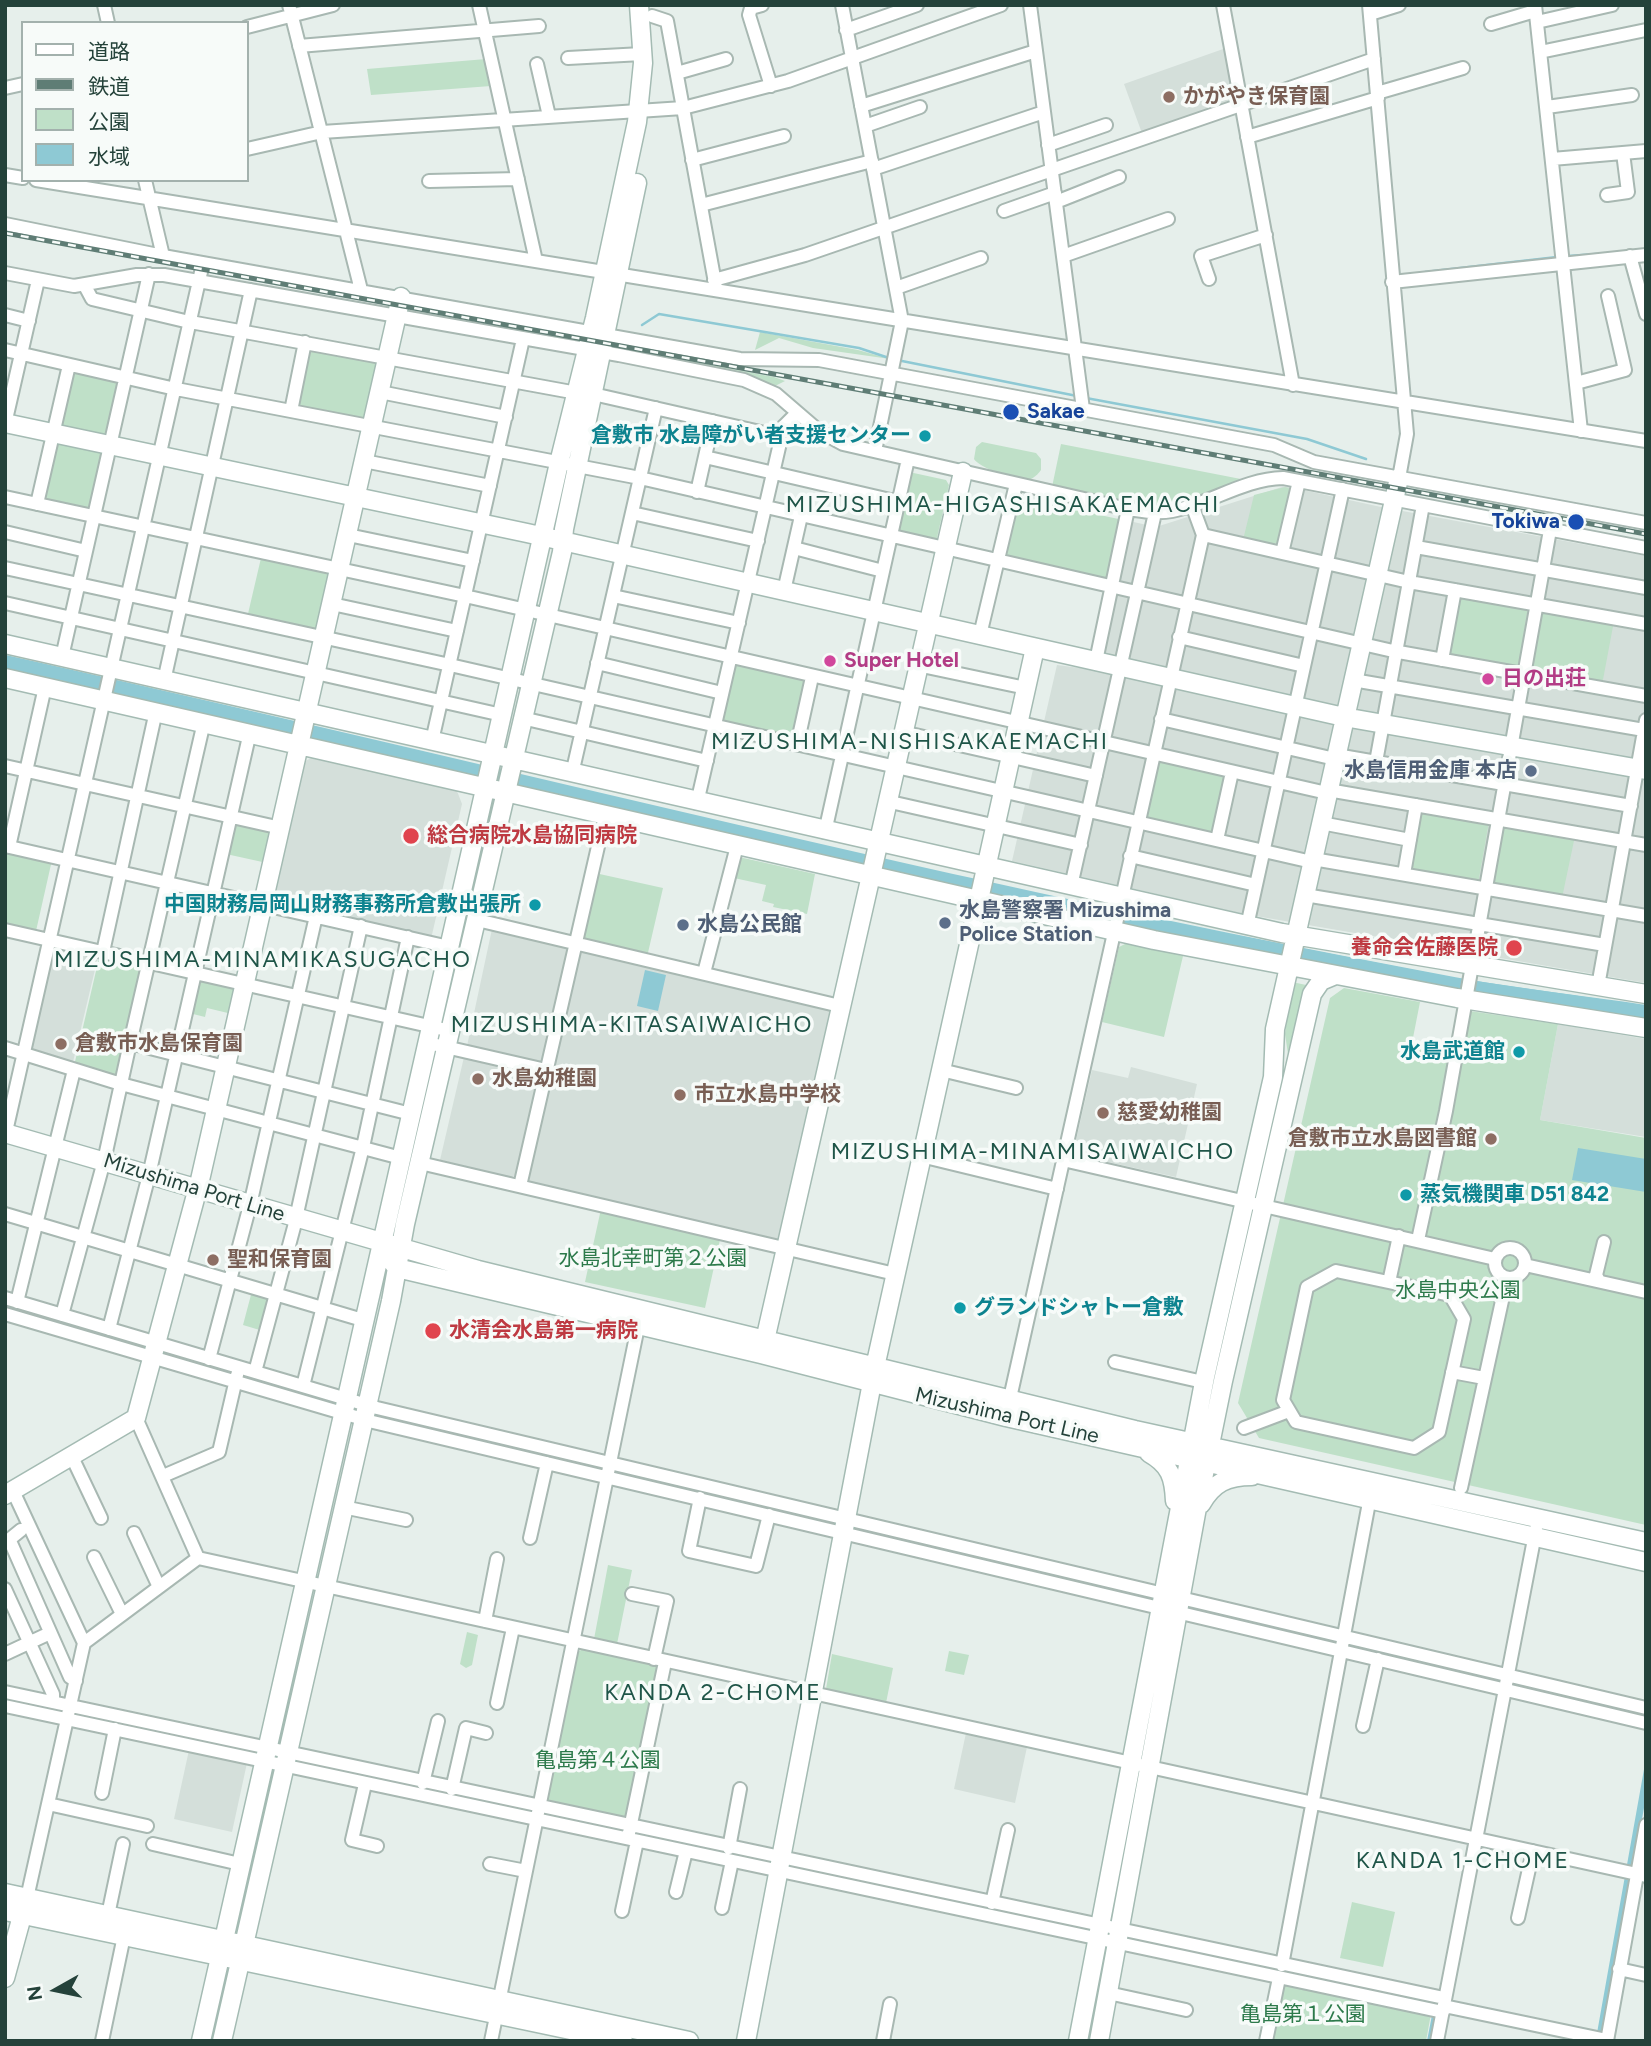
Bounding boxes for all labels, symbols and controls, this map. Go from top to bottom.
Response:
legend [21,21,248,182]
text: 道路 [88,39,130,64]
text: 鉄道 [88,74,130,99]
place label: かがやき保育園 [1183,84,1330,110]
marker: かがやき保育園 [1161,89,1177,105]
text: 公園 [88,109,130,134]
text: 水域 [88,144,130,169]
place label: Sakae [1027,399,1085,425]
marker: Sakae [1001,402,1021,422]
place label: 倉敷市 水島障がい者支援センター [591,423,911,449]
marker: 倉敷市 水島障がい者支援センター [917,428,933,444]
district label: MIZUSHIMA-HIGASHISAKAEMACHI [789,491,1217,519]
place label: Tokiwa [1492,509,1560,535]
marker: Tokiwa [1566,512,1586,532]
place label: Super Hotel [844,648,959,674]
marker: Super Hotel [822,653,838,669]
place label: 日の出荘 [1502,666,1586,692]
marker: 日の出荘 [1480,671,1496,687]
district label: MIZUSHIMA-NISHISAKAEMACHI [714,728,1106,756]
place label: 水島信用金庫 本店 [1344,758,1517,784]
marker: 水島信用金庫 本店 [1523,763,1539,779]
place label: 総合病院水島協同病院 [427,823,637,849]
marker: 総合病院水島協同病院 [401,826,421,846]
place label: 中国財務局岡山財務事務所倉敷出張所 [164,892,521,918]
marker: 中国財務局岡山財務事務所倉敷出張所 [527,897,543,913]
place label: 水島警察署 Mizushima Police Station [959,898,1171,948]
place label: 水島公民館 [697,912,802,938]
marker: 水島警察署 Mizushima Police Station [937,915,953,931]
marker: 水島公民館 [675,917,691,933]
place label: 養命会佐藤医院 [1351,935,1498,961]
marker: 養命会佐藤医院 [1504,938,1524,958]
district label: MIZUSHIMA-MINAMIKASUGACHO [57,946,469,974]
district label: MIZUSHIMA-KITASAIWAICHO [454,1011,810,1039]
place label: 倉敷市水島保育園 [75,1031,243,1057]
marker: 倉敷市水島保育園 [53,1036,69,1052]
place label: 水島武道館 [1400,1039,1505,1065]
marker: 水島武道館 [1511,1044,1527,1060]
place label: 水島幼稚園 [492,1066,597,1092]
marker: 水島幼稚園 [470,1071,486,1087]
place label: 市立水島中学校 [694,1082,841,1108]
marker: 市立水島中学校 [672,1087,688,1103]
place label: 慈愛幼稚園 [1117,1100,1222,1126]
marker: 慈愛幼稚園 [1095,1105,1111,1121]
place label: 倉敷市立水島図書館 [1288,1126,1477,1152]
marker: 倉敷市立水島図書館 [1483,1131,1499,1147]
district label: MIZUSHIMA-MINAMISAIWAICHO [834,1138,1232,1166]
street label: Mizushima Port Line [100,1148,288,1228]
place label: 蒸気機関車 D51 842 [1420,1182,1609,1208]
marker: 蒸気機関車 D51 842 [1398,1187,1414,1203]
park label: 水島北幸町第２公園 [559,1246,747,1272]
place label: 聖和保育園 [227,1247,332,1273]
marker: 聖和保育園 [205,1252,221,1268]
park label: 水島中央公園 [1395,1278,1521,1304]
place label: グランドシャトー倉敷 [974,1295,1184,1321]
marker: グランドシャトー倉敷 [952,1300,968,1316]
place label: 水清会水島第一病院 [449,1318,638,1344]
marker: 水清会水島第一病院 [423,1321,443,1341]
street label: Mizushima Port Line [913,1383,1101,1449]
district label: KANDA 2-CHOME [606,1679,820,1707]
park label: 亀島第４公園 [535,1748,661,1774]
district label: KANDA 1-CHOME [1357,1847,1569,1875]
north arrow [21,1955,91,2025]
text: N [22,1984,47,2002]
park label: 亀島第１公園 [1240,2002,1366,2028]

